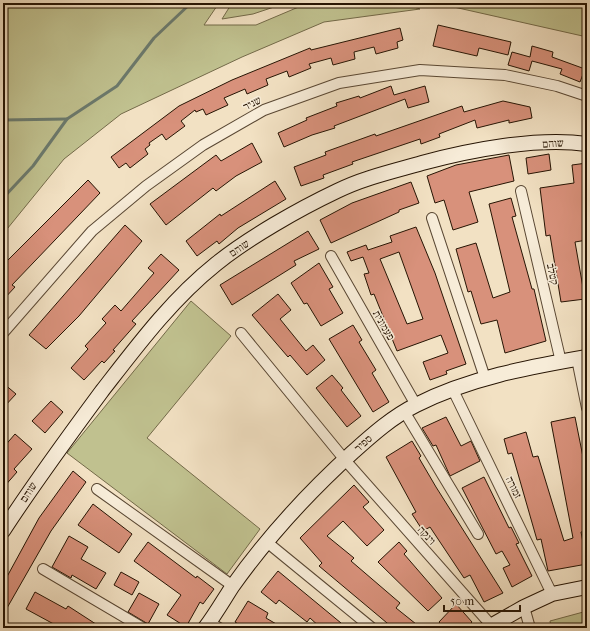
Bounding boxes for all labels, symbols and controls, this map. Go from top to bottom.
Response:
street label: שניר [241,93,264,113]
street label: שוהם [542,136,564,151]
street label: שוהם [227,237,252,260]
street label: קטלב [544,262,561,287]
street label: פעמונית [370,308,398,343]
street label: ספיר [352,432,375,455]
street label: זמורה [503,474,524,500]
street label: שוהם [17,480,40,505]
street label: וינקה [415,523,438,547]
scale bar [444,587,520,613]
text: 50 m [450,594,474,608]

